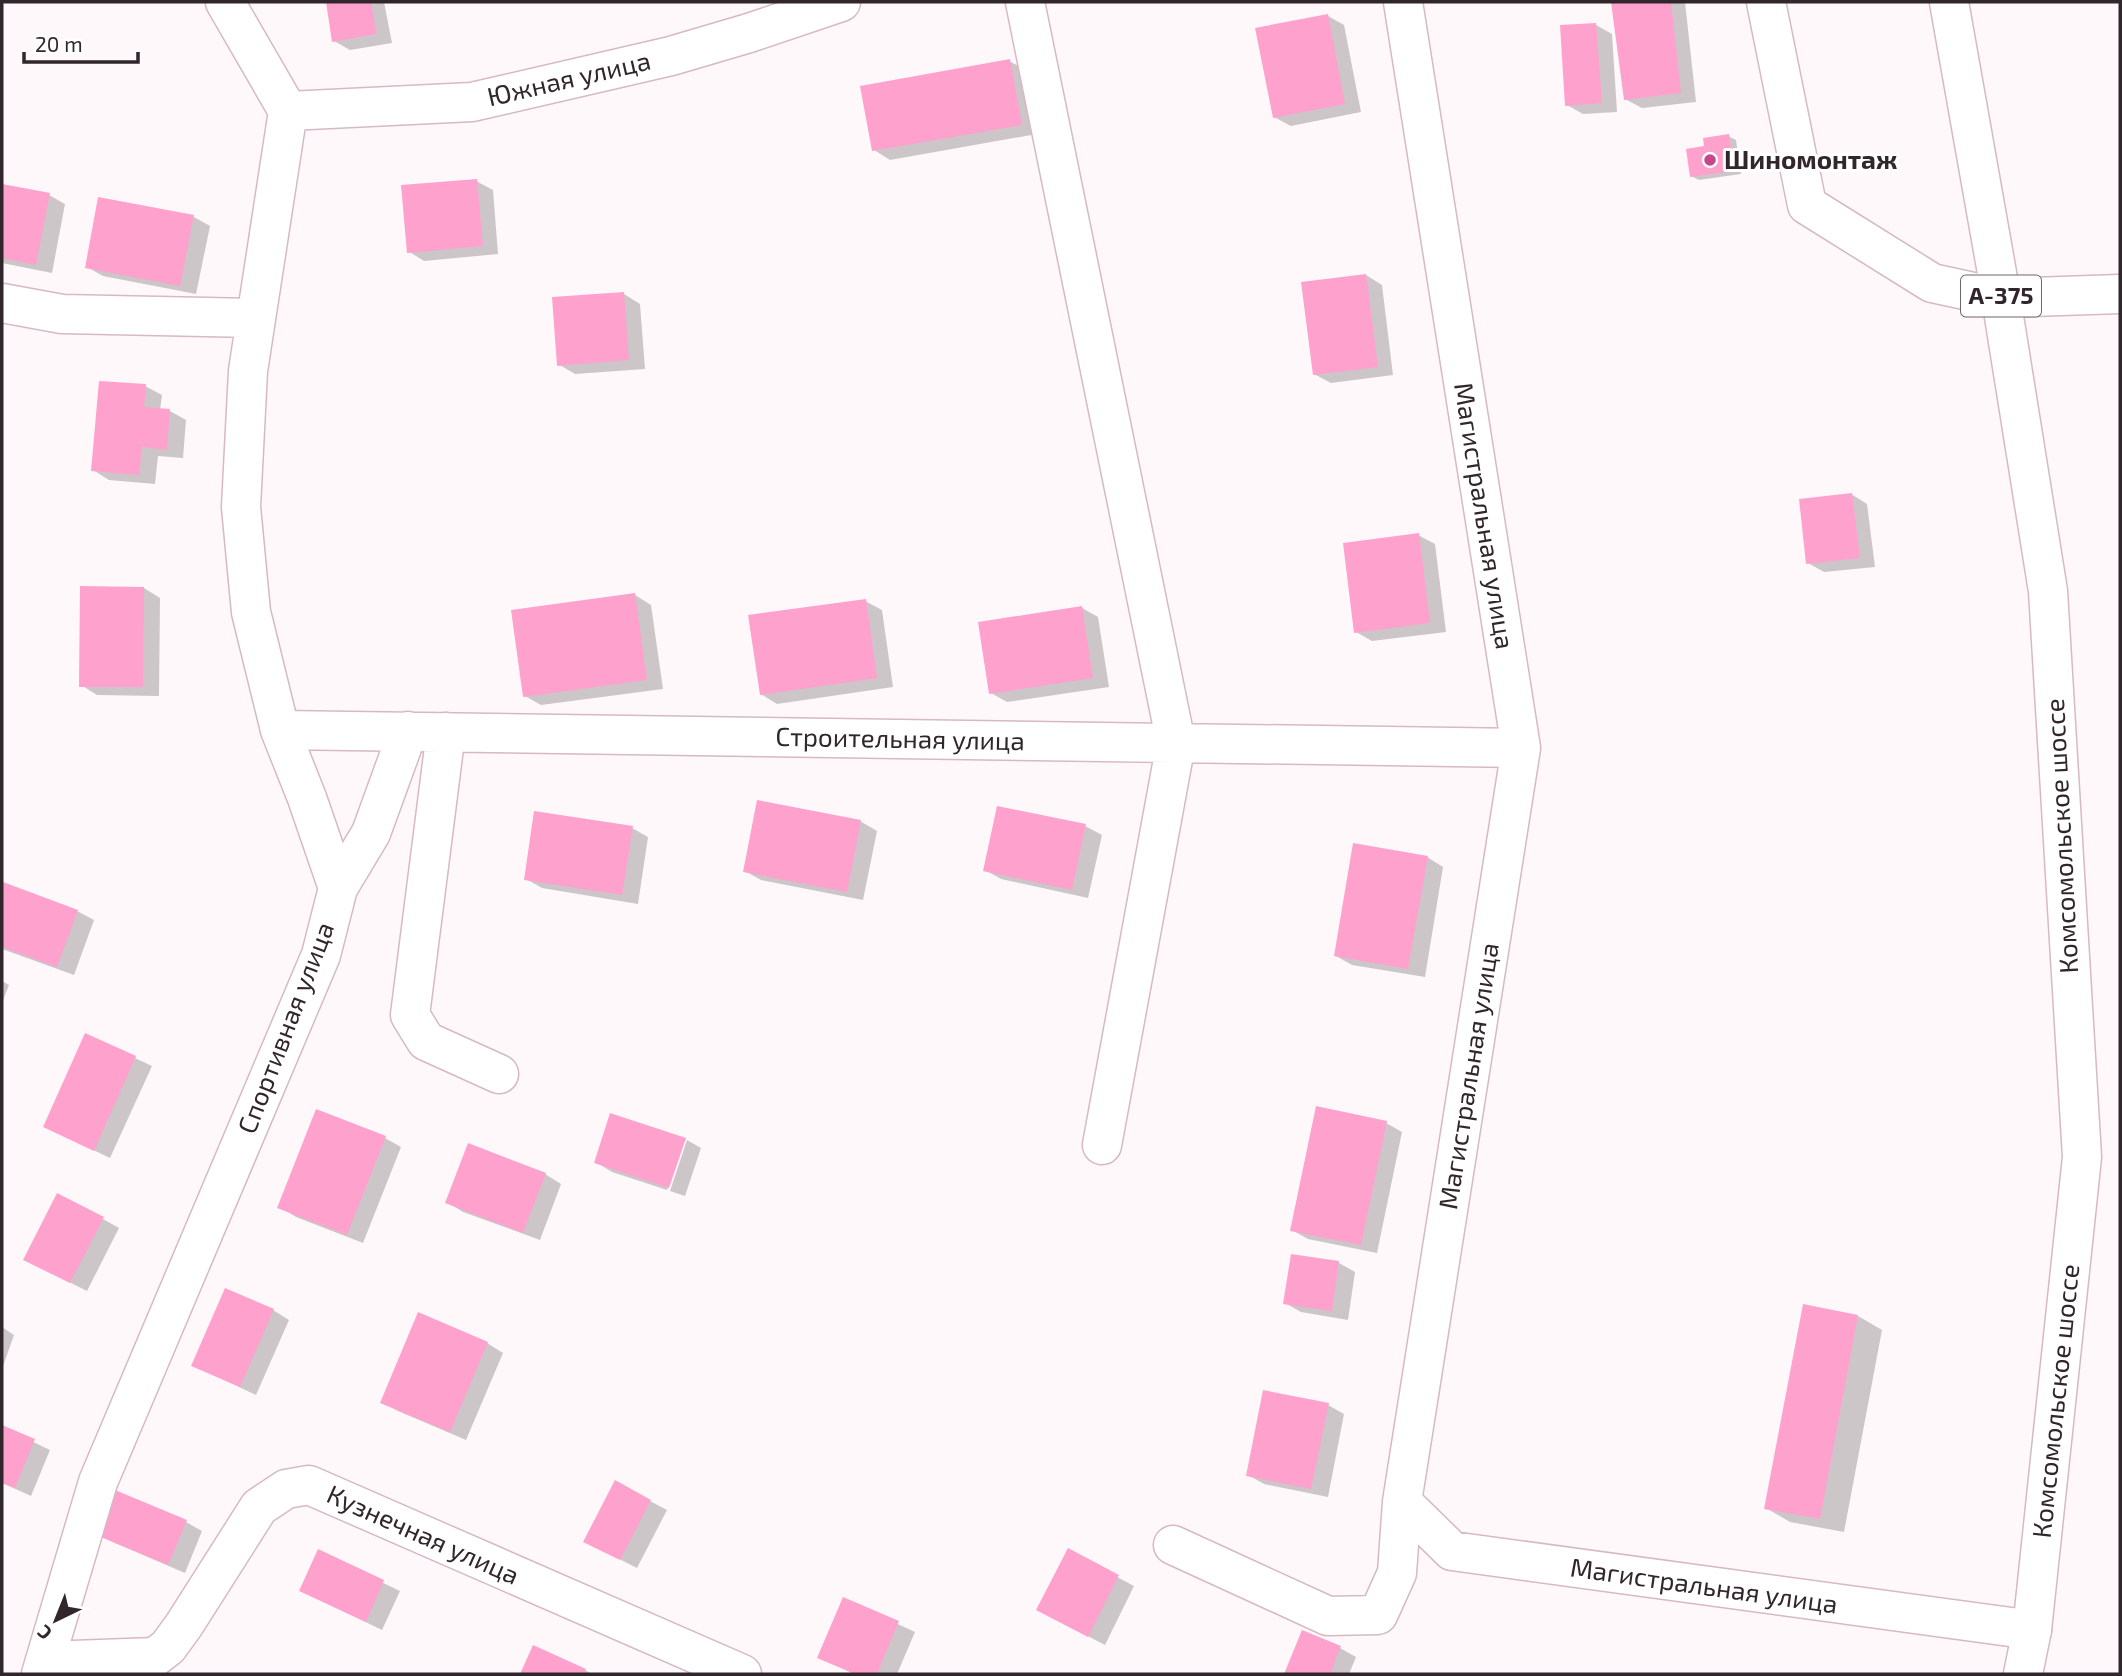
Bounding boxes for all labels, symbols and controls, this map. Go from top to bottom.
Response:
scale bar [24,21,138,65]
text: 20 m [35,31,83,56]
street label: Южная улица [484,44,654,112]
place label: Шиномонтаж [1724,143,1897,174]
marker: Шиномонтаж [1702,152,1718,168]
road number: А-375 [1961,276,2041,316]
street label: Магистральная улица [1448,380,1522,651]
street label: Комсомольское шоссе [2038,698,2083,974]
street label: Строительная улица [775,720,1025,756]
street label: Спортивная улица [230,917,340,1138]
street label: Магистральная улица [1431,940,1505,1211]
street label: Комсомольское шоссе [2025,1262,2084,1539]
street label: Кузнечная улица [322,1477,524,1591]
street label: Магистральная улица [1568,1550,1840,1620]
north arrow [21,1585,91,1655]
text: С [32,1621,56,1645]

